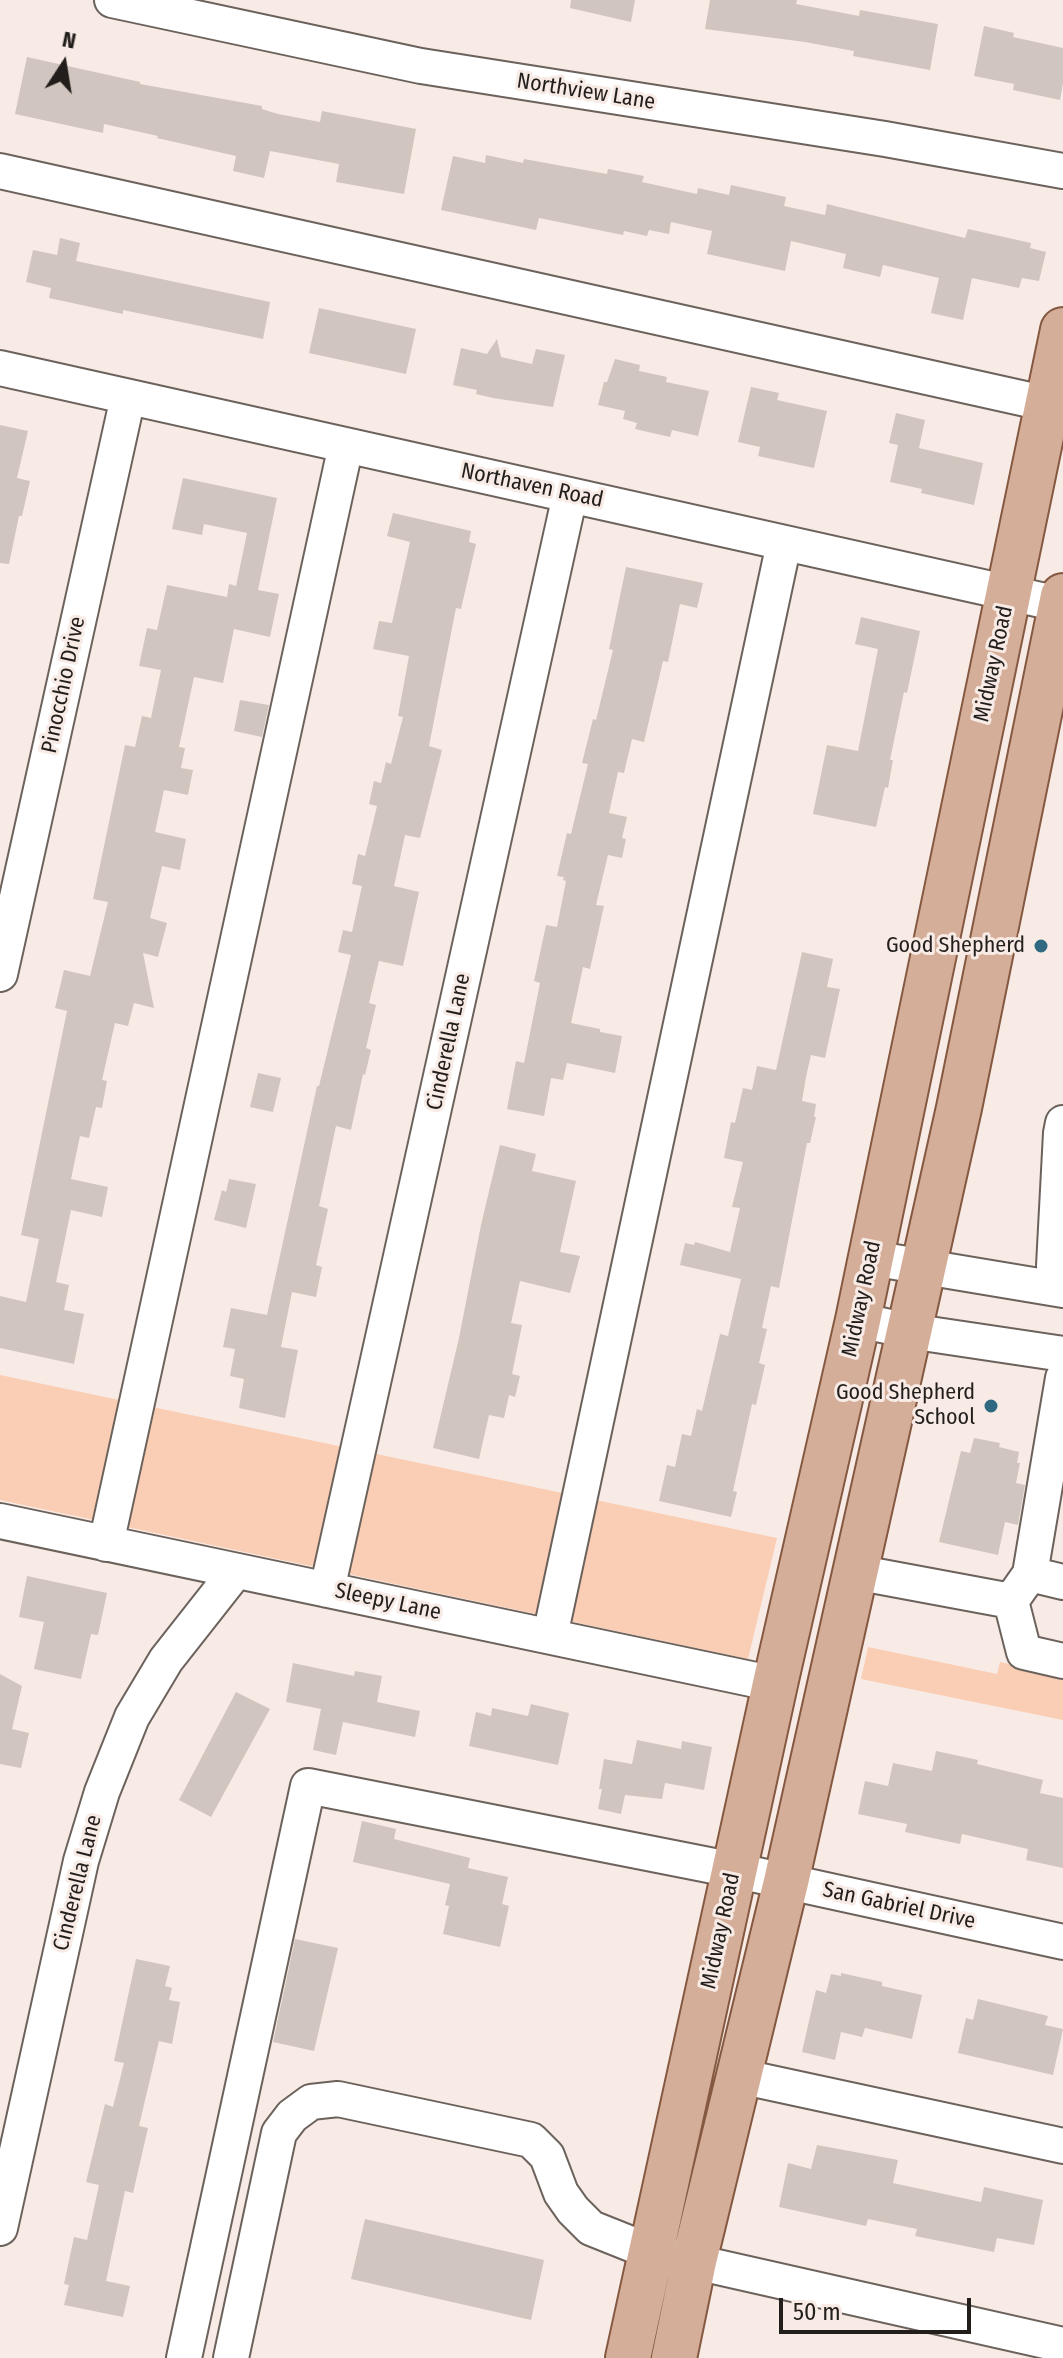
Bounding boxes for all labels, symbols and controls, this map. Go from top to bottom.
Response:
north arrow [24,24,104,104]
text: N [60,25,78,55]
street label: Northview Lane [515,68,657,116]
street label: Northaven Road [458,458,606,514]
street label: Midway Road [969,603,1019,725]
street label: Pinocchio Drive [37,614,91,756]
place label: Good Shepherd [886,933,1025,959]
marker: Good Shepherd [1032,937,1050,955]
street label: Cinderella Lane [422,971,476,1113]
street label: Midway Road [837,1238,887,1360]
place label: Good Shepherd School [836,1380,975,1432]
marker: Good Shepherd School [982,1397,1000,1415]
street label: Sleepy Lane [333,1578,443,1626]
street label: Cinderella Lane [48,1812,108,1954]
street label: Midway Road [696,1870,746,1992]
street label: San Gabriel Drive [820,1877,978,1935]
scale bar [783,2282,975,2332]
text: 50 m [793,2298,841,2326]

